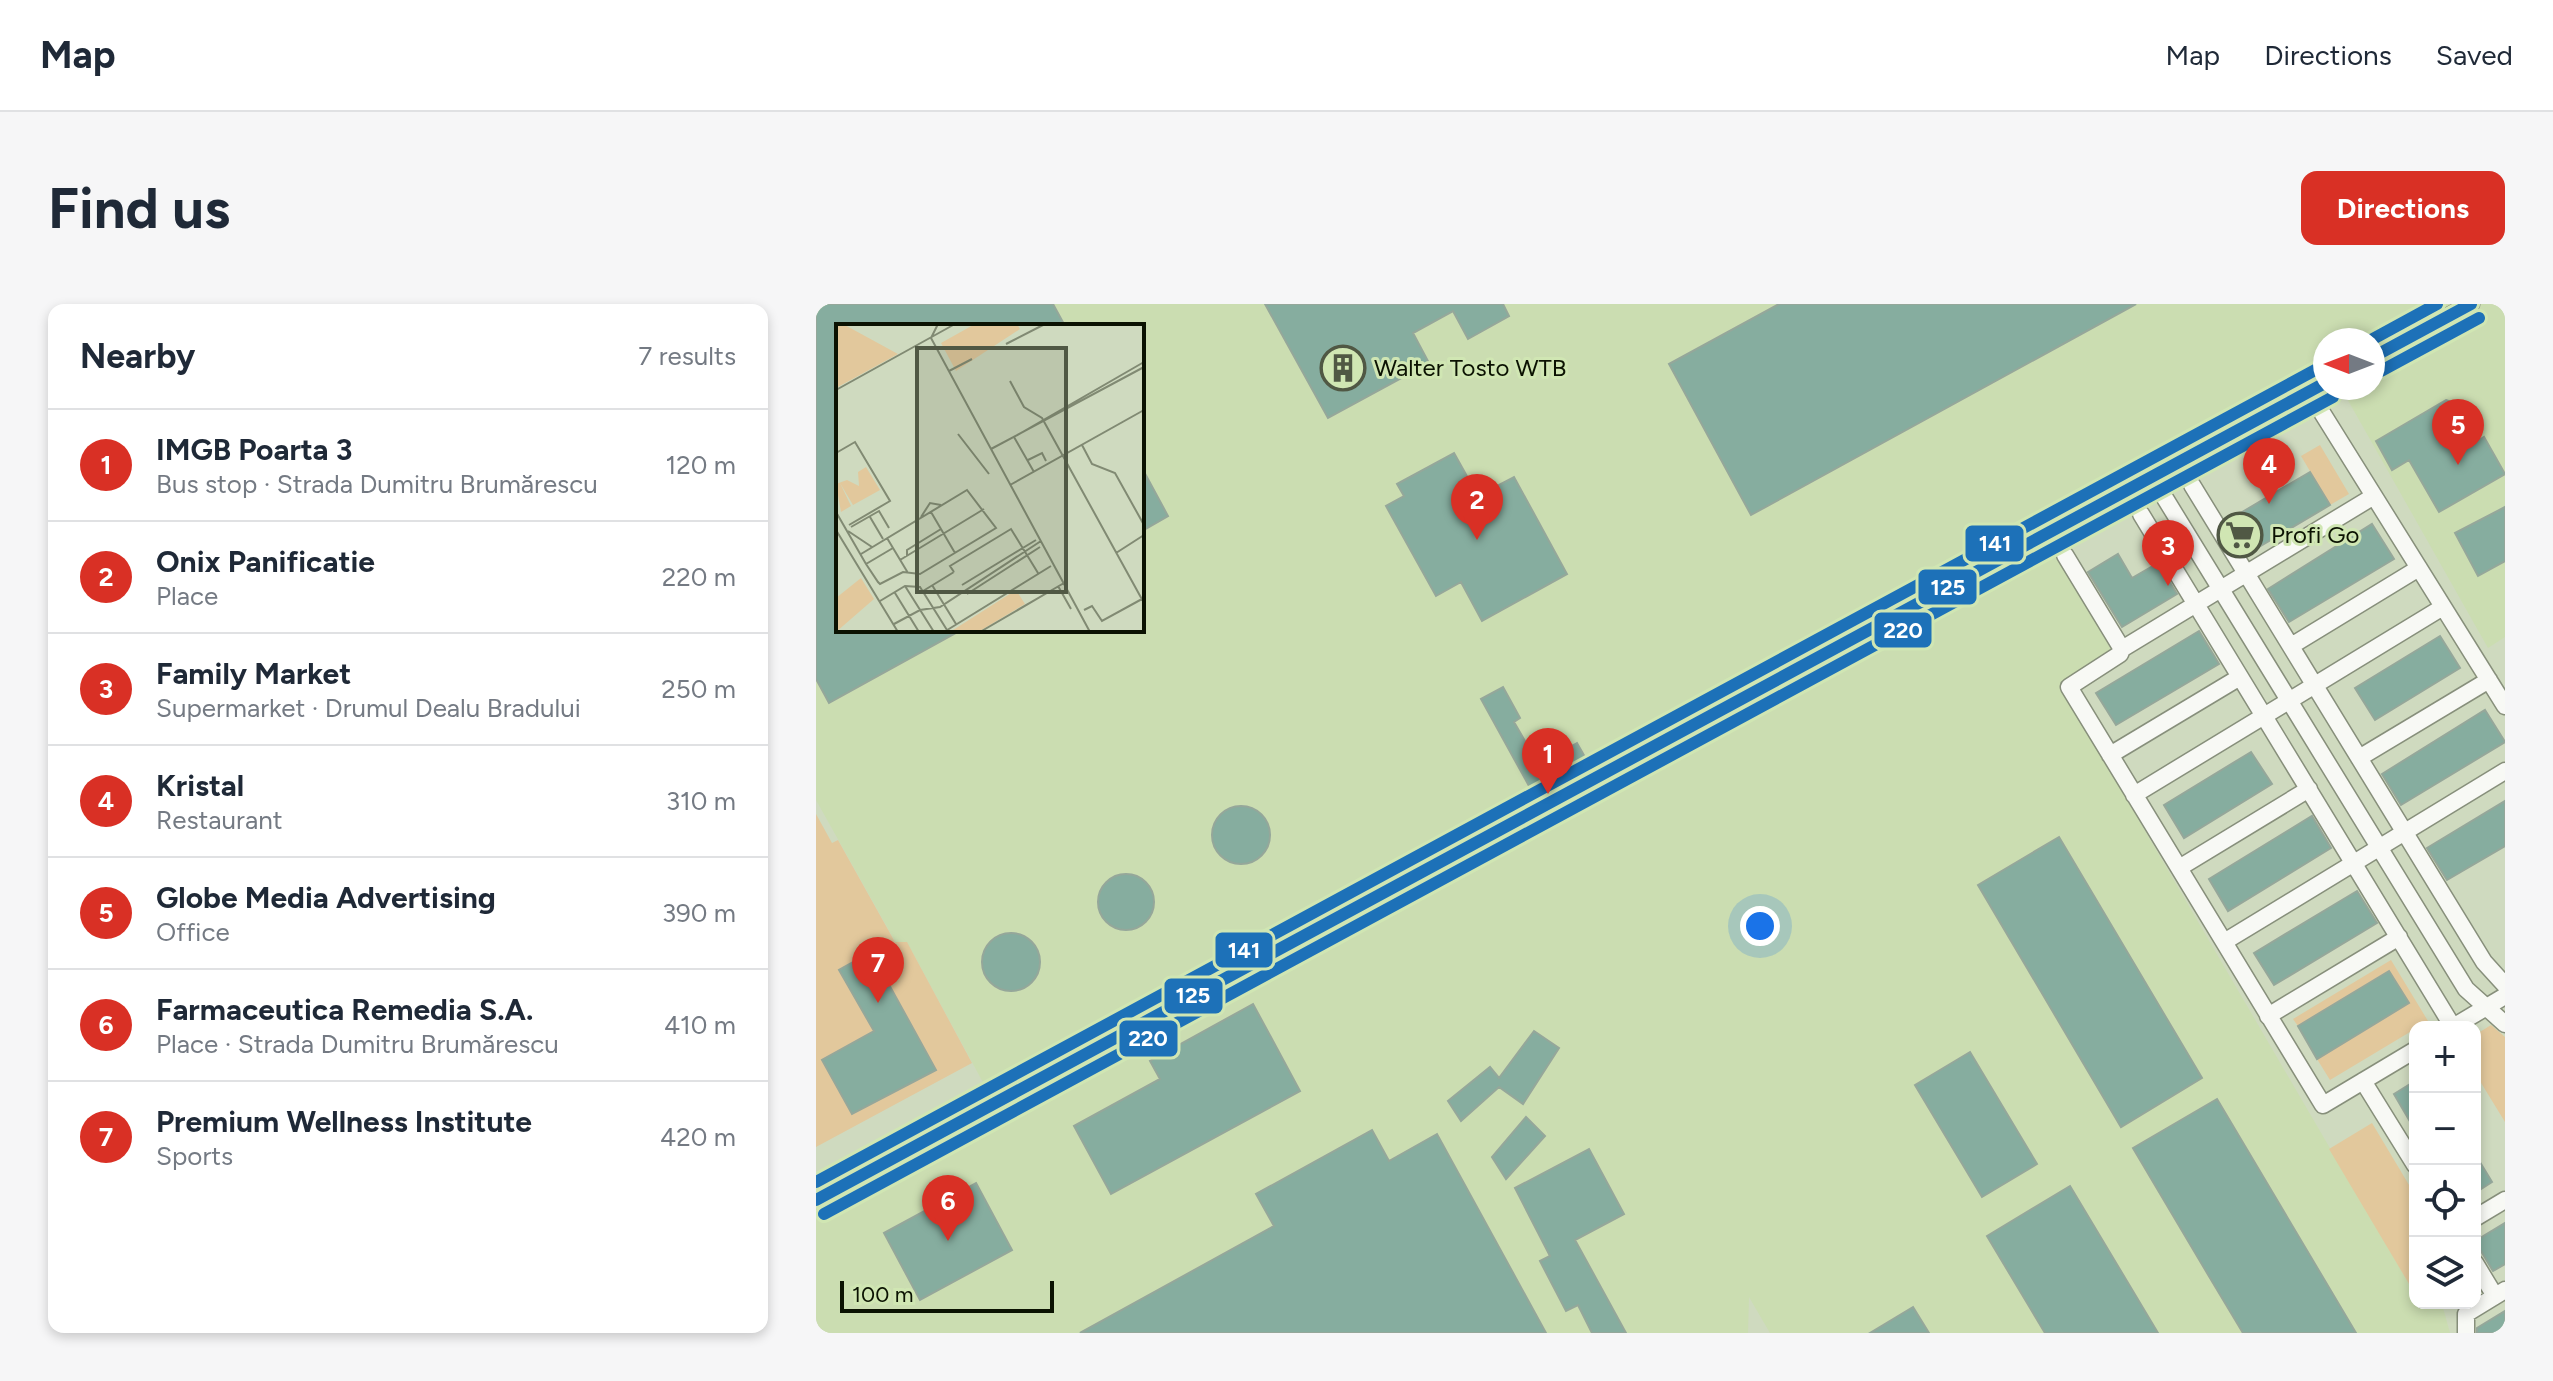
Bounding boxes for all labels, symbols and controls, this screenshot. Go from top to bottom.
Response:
text: Map [40,32,116,78]
text: Map [2166,38,2220,72]
text: Directions [2264,38,2392,72]
text: Saved [2436,38,2513,72]
button: Directions [2301,171,2505,245]
text: Find us [48,175,230,242]
inset map [836,324,1144,632]
north arrow [2313,328,2385,400]
text: Nearby [80,336,195,377]
text: 7 results [638,340,736,372]
building icon: Walter Tosto WTB [1319,344,1367,392]
place label: Walter Tosto WTB [1374,353,1566,382]
pin: 5 [2432,399,2484,465]
text: IMGB Poarta 3 [156,431,352,468]
pin: 4 [2243,438,2295,504]
text: 1 [101,449,111,481]
text: 120 m [666,449,736,481]
text: Bus stop · Strada Dumitru Brumărescu [156,468,598,500]
pin: 2 [1451,474,1503,540]
supermarket icon: Profi Go [2216,511,2264,559]
pin: 3 [2142,520,2194,586]
place label: Profi Go [2271,520,2359,549]
line badge: 141 [1964,524,2025,563]
text: 141 [1979,530,2011,557]
text: Onix Panificatie [156,543,375,580]
text: 2 [98,561,114,593]
text: 220 m [662,561,736,593]
line badge: 125 [1917,568,1978,606]
text: 125 [1931,574,1965,601]
text: Place [156,580,218,612]
line badge: 220 [1873,611,1933,649]
text: 220 [1883,617,1923,644]
text: Family Market [156,655,351,692]
text: 3 [99,673,113,705]
text: 250 m [661,673,736,705]
text: Supermarket · Drumul Dealu Bradului [156,692,581,724]
pin: 1 [1522,728,1574,794]
text: Kristal [156,767,244,804]
text: 4 [98,785,114,817]
text: 310 m [666,785,736,817]
text: Restaurant [156,804,283,836]
text: Globe Media Advertising [156,879,496,916]
text: 5 [98,897,114,929]
text: 390 m [662,897,736,929]
your location [1740,906,1780,946]
text: Office [156,916,230,948]
line badge: 141 [1214,931,1274,969]
pin: 7 [852,937,904,1003]
text: 141 [1228,937,1260,964]
line badge: 125 [1163,977,1224,1015]
text: 125 [1176,982,1210,1009]
text: Farmaceutica Remedia S.A. [156,991,533,1028]
text: 6 [98,1009,114,1041]
text: 410 m [664,1009,736,1041]
line badge: 220 [1118,1019,1179,1058]
map controls [2409,1021,2481,1309]
button: + [2409,1021,2481,1093]
text: 220 [1128,1025,1168,1052]
text: Place · Strada Dumitru Brumărescu [156,1028,559,1060]
button: − [2409,1093,2481,1165]
text: Premium Wellness Institute [156,1103,532,1140]
text: 7 [99,1121,113,1153]
text: 420 m [660,1121,736,1153]
text: Sports [156,1140,233,1172]
button: locate [2409,1165,2481,1237]
pin: 6 [922,1175,974,1241]
button: layers [2409,1237,2481,1309]
scale bar [840,1277,1054,1313]
text: 100 m [852,1281,913,1308]

